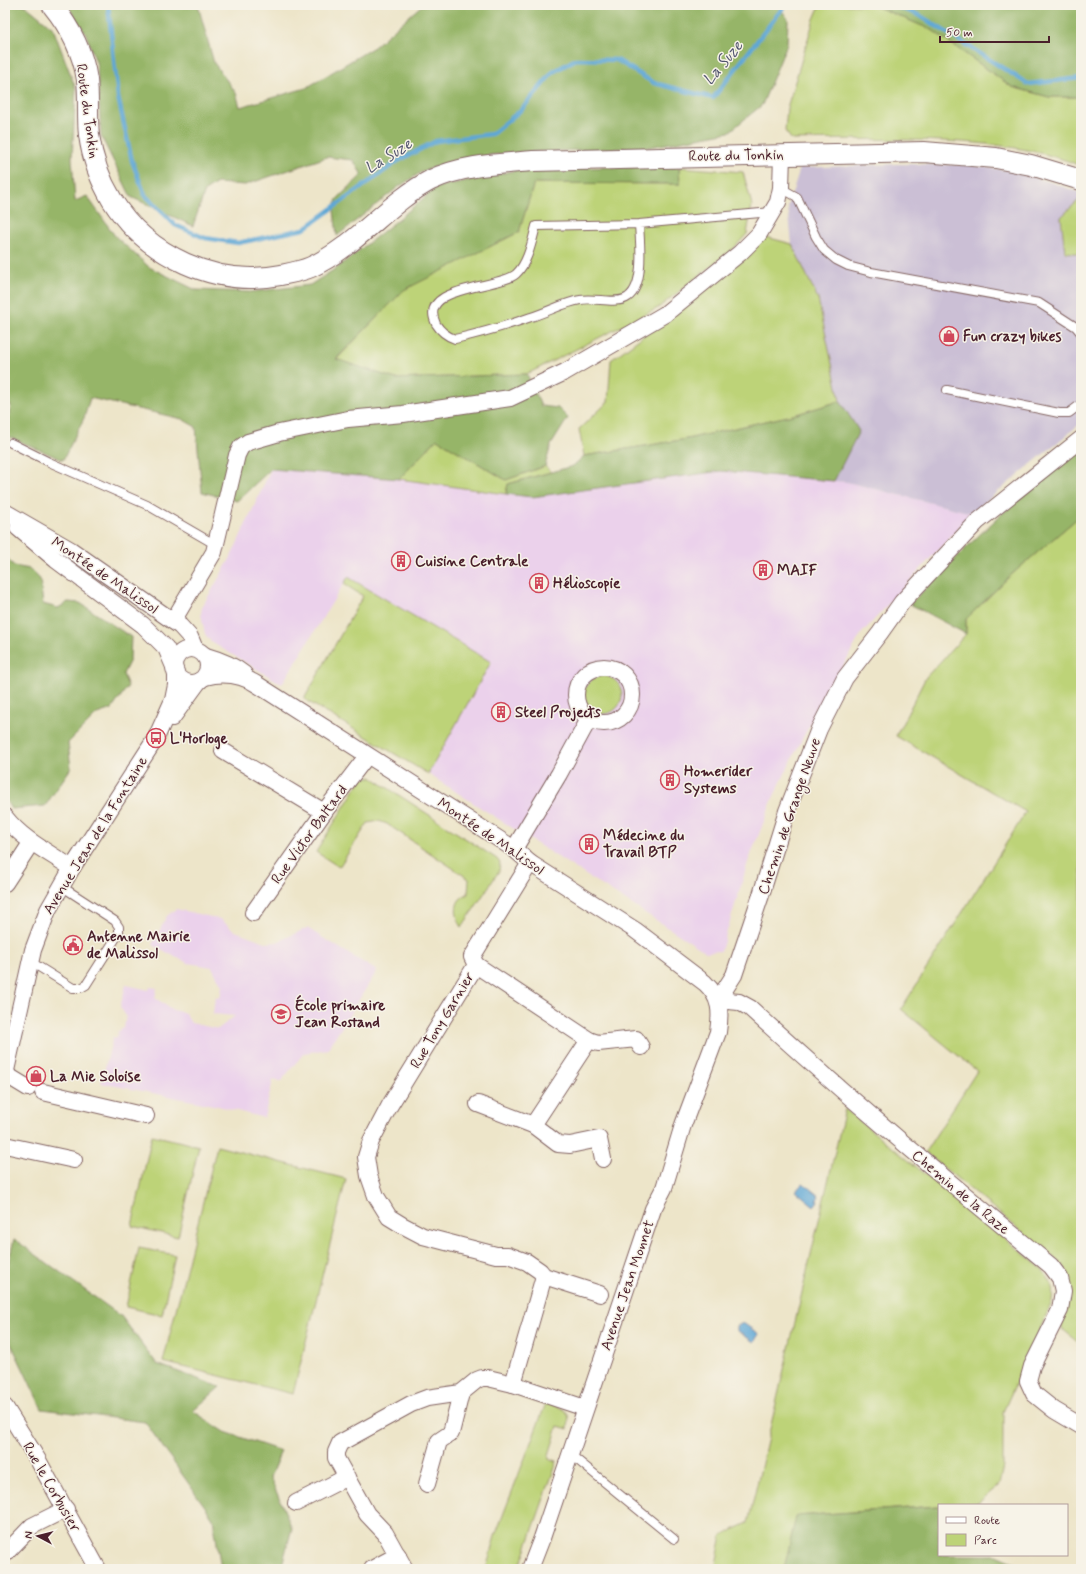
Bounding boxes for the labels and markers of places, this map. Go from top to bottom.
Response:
shop icon: Fun crazy bikes [938,325,960,347]
place label: Fun crazy bikes [963,327,1062,347]
building icon: Cuisine Centrale [390,550,412,572]
place label: Cuisine Centrale [415,552,529,572]
building icon: MAIF [752,559,774,581]
place label: MAIF [777,561,818,581]
building icon: Hélioscopie [528,572,550,594]
place label: Hélioscopie [553,574,621,594]
building icon: Steel Projects [490,701,512,723]
place label: Steel Projects [515,703,601,723]
bus stop icon: L'Horloge [145,727,167,749]
place label: L'Horloge [170,729,228,750]
place label: Homerider Systems [684,762,753,799]
building icon: Homerider Systems [659,769,681,791]
place label: Médecine du Travail BTP [603,826,684,863]
building icon: Médecine du Travail BTP [578,833,600,855]
place label: Antenne Mairie de Malissol [87,927,191,964]
public building icon: Antenne Mairie de Malissol [62,934,84,956]
place label: École primaire Jean Rostand [295,994,385,1033]
school or university icon: École primaire Jean Rostand [270,1003,292,1025]
shop icon: La Mie Soloise [25,1065,47,1087]
place label: La Mie Soloise [50,1067,141,1087]

